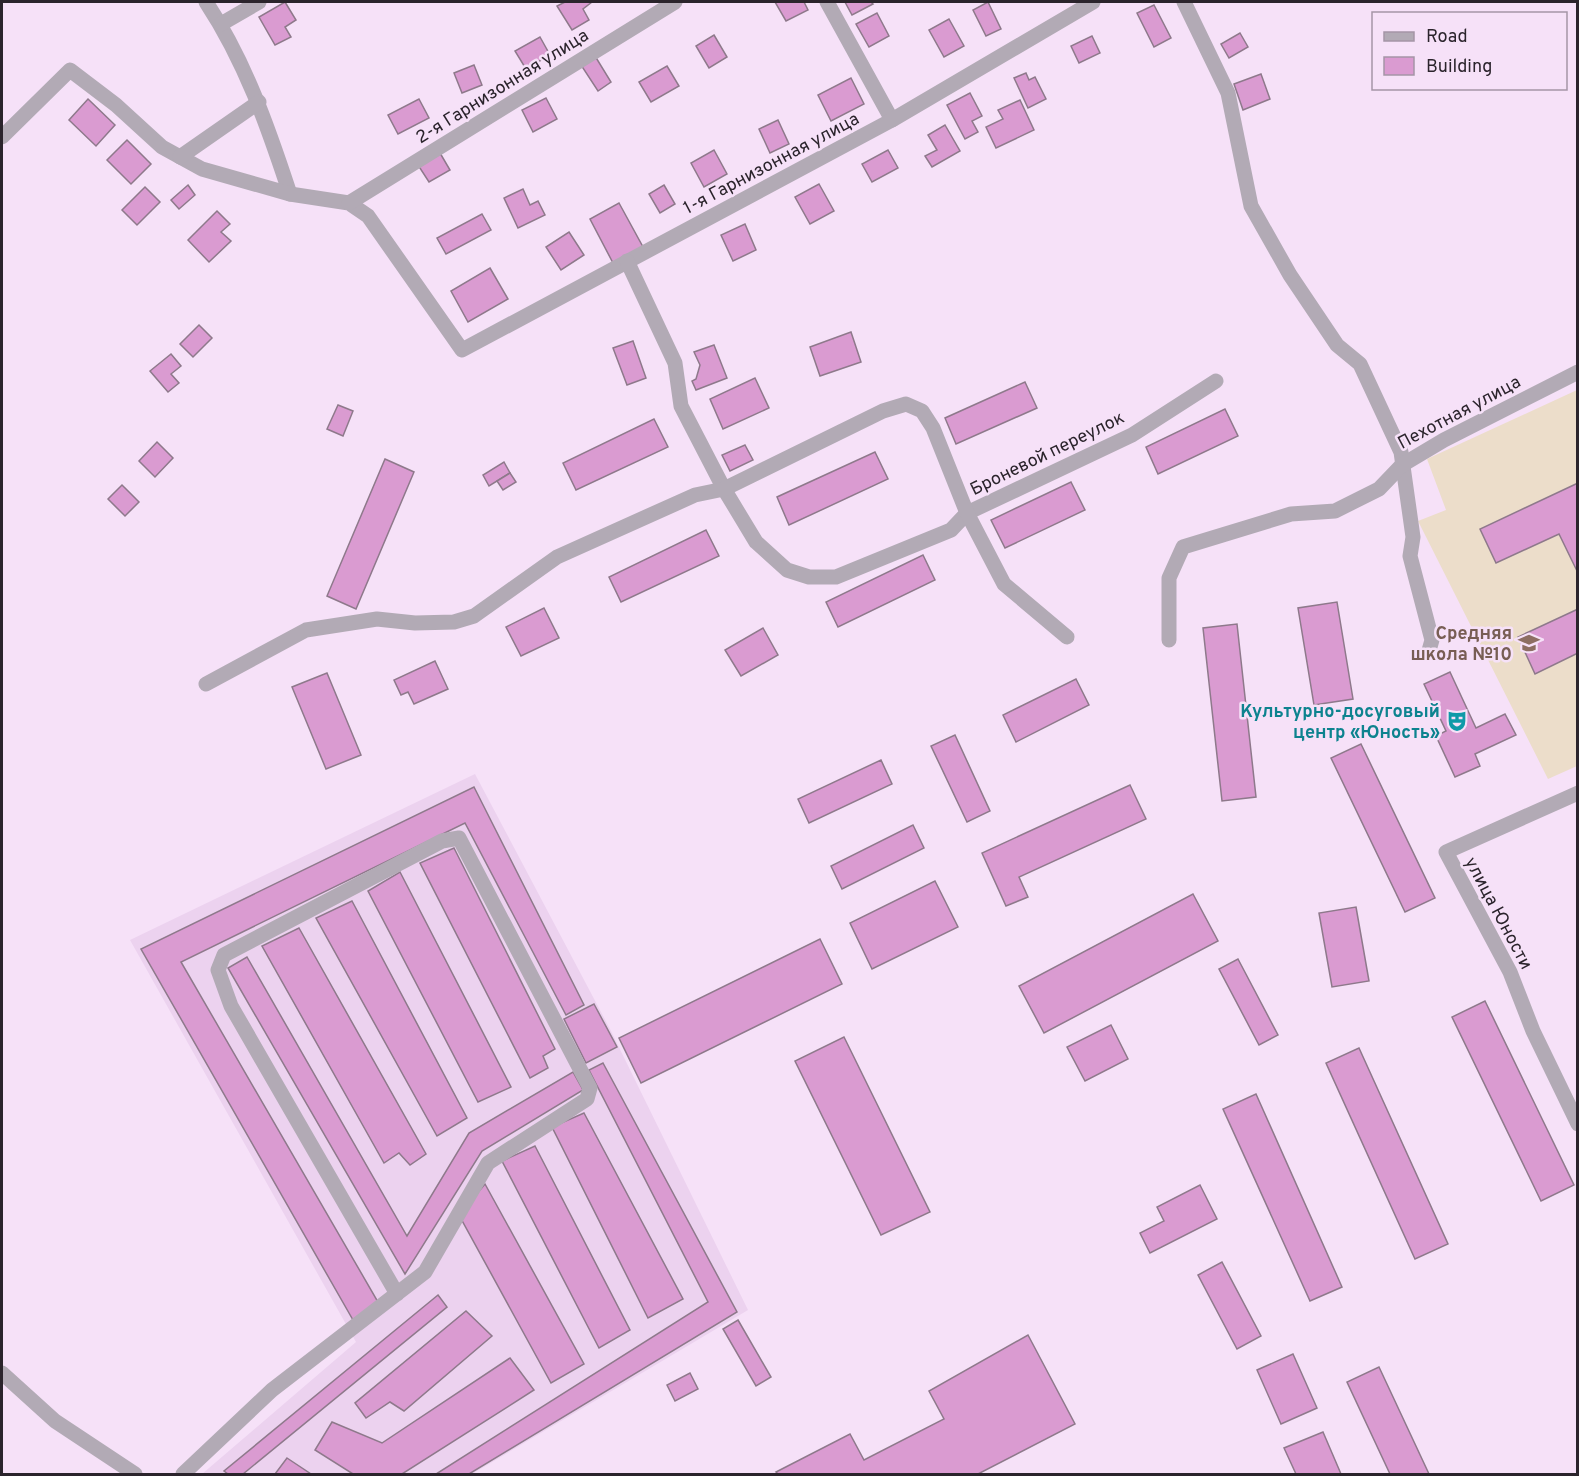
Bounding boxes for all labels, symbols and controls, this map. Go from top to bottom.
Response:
legend [1372,12,1567,90]
street label: 2-я Гарнизонная улица [412,25,593,150]
text: Road [1426,26,1468,49]
text: Building [1426,56,1492,79]
street label: 1-я Гарнизонная улица [680,108,864,220]
street label: Пехотная улица [1394,371,1525,455]
street label: Броневой переулок [967,407,1129,502]
place label: Средняя школа №10 [1410,623,1512,667]
school or university icon: Средняя школа №10 [1517,631,1541,655]
place label: Культурно-досуговый центр «Юность» [1240,701,1440,745]
theatre icon: Культурно-досуговый центр «Юность» [1445,709,1469,733]
street label: улица Юности [1458,854,1537,974]

